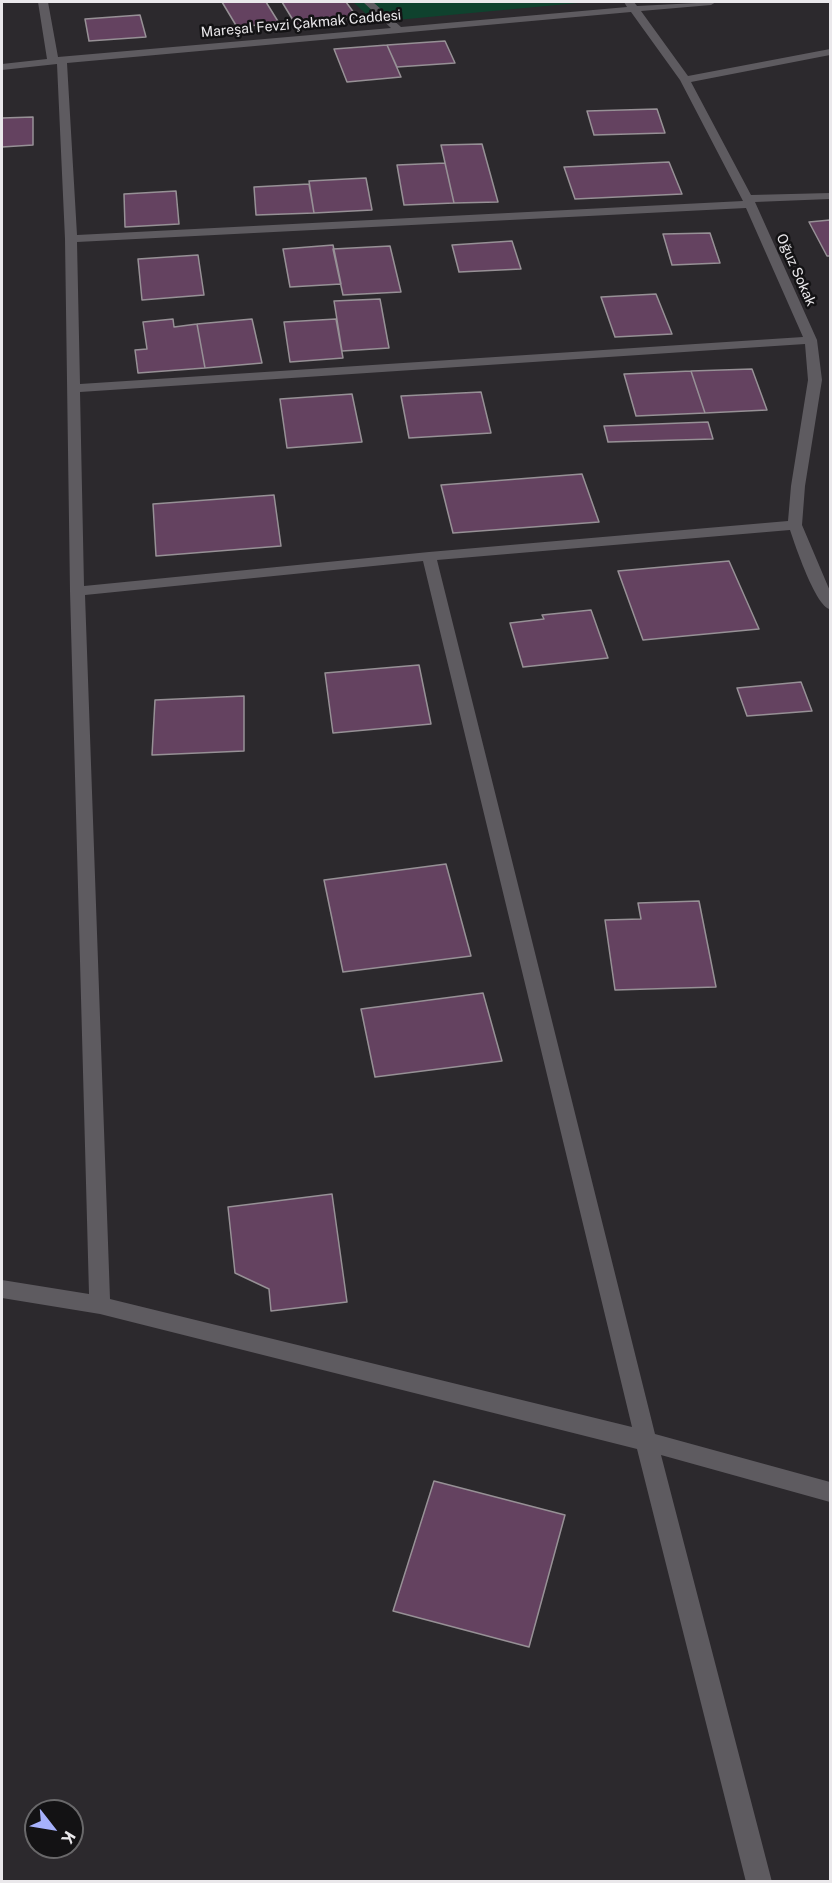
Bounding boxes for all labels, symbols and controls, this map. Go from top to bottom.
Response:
street label: Mareşal Fevzi Çakmak Caddesi [200,7,402,41]
street label: Oğuz Sokak [773,231,819,309]
north arrow [24,1799,84,1859]
text: K [57,1828,79,1847]

